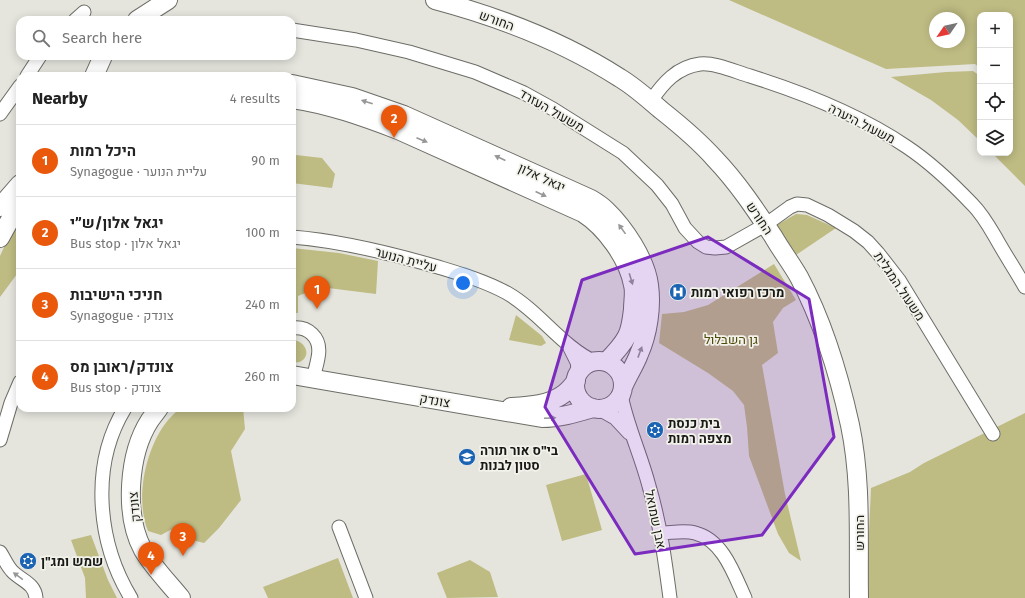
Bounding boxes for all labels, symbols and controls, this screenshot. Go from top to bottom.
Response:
street label: החורש [477,7,516,34]
north arrow [929,12,965,48]
map controls [977,12,1013,156]
button: + [977,12,1013,48]
search box [16,16,296,60]
icon: search [30,27,52,49]
text: Search here [62,29,142,47]
button: − [977,48,1013,84]
button: locate [977,84,1013,120]
street label: משעול העזרד [516,86,587,135]
text: Nearby [32,88,87,109]
text: 4 results [230,91,280,106]
one-way arrow [361,99,373,105]
street label: משעול היערה [826,100,898,147]
pin: 2 [381,105,407,138]
button: layers [977,120,1013,156]
one-way arrow [417,137,428,143]
text: היכל רמות [70,142,136,160]
text: 1 [42,153,48,168]
text: 90 m [251,153,280,168]
one-way arrow [494,155,506,161]
street label: יגאל אלון [516,160,568,195]
text: Synagogue · עליית הנוער [70,164,207,179]
one-way arrow [535,191,547,197]
street label: החורש [743,199,776,237]
text: יגאל אלון/ש״י [70,214,163,232]
one-way arrow [618,224,626,235]
text: 2 [42,225,48,240]
text: 100 m [245,225,280,240]
text: Bus stop · יגאל אלון [70,236,181,251]
street label: עליית הנוער [373,244,439,275]
street label: משעול המגלית [871,249,928,324]
your location [453,273,473,293]
one-way arrow [628,273,634,285]
pin: 1 [304,276,330,309]
hospital icon: מרכז רפואי רמות [668,282,688,302]
place label: מרכז רפואי רמות [691,285,784,300]
text: חניכי הישיבות [70,286,162,304]
text: 3 [42,297,48,312]
text: 240 m [245,297,280,312]
text: Synagogue · צונדק [70,308,174,323]
park label: גן השבלול [704,332,758,347]
one-way arrow [637,345,643,357]
text: צונדק/ראובן מס [70,358,174,376]
text: 4 [41,369,49,384]
text: 260 m [245,369,280,384]
text: Bus stop · צונדק [70,380,161,395]
street label: צונדק [419,390,451,411]
one-way arrow [544,415,557,421]
place label: בית כנסת מצפה רמות [668,416,732,446]
synagogue icon: בית כנסת מצפה רמות [645,420,665,440]
place label: בי"ס אור תורה סטון לבנות [480,443,558,473]
school or university icon: בי"ס אור תורה סטון לבנות [457,447,477,467]
street label: אבן שמואל [642,488,669,550]
street label: צונדק [125,491,144,523]
street label: החורש [852,515,867,551]
pin: 3 [170,523,196,556]
pin: 4 [138,542,164,575]
synagogue icon: שמש ומג"ן [18,551,38,571]
place label: שמש ומג"ן [41,554,103,569]
one-way arrow [13,572,23,580]

